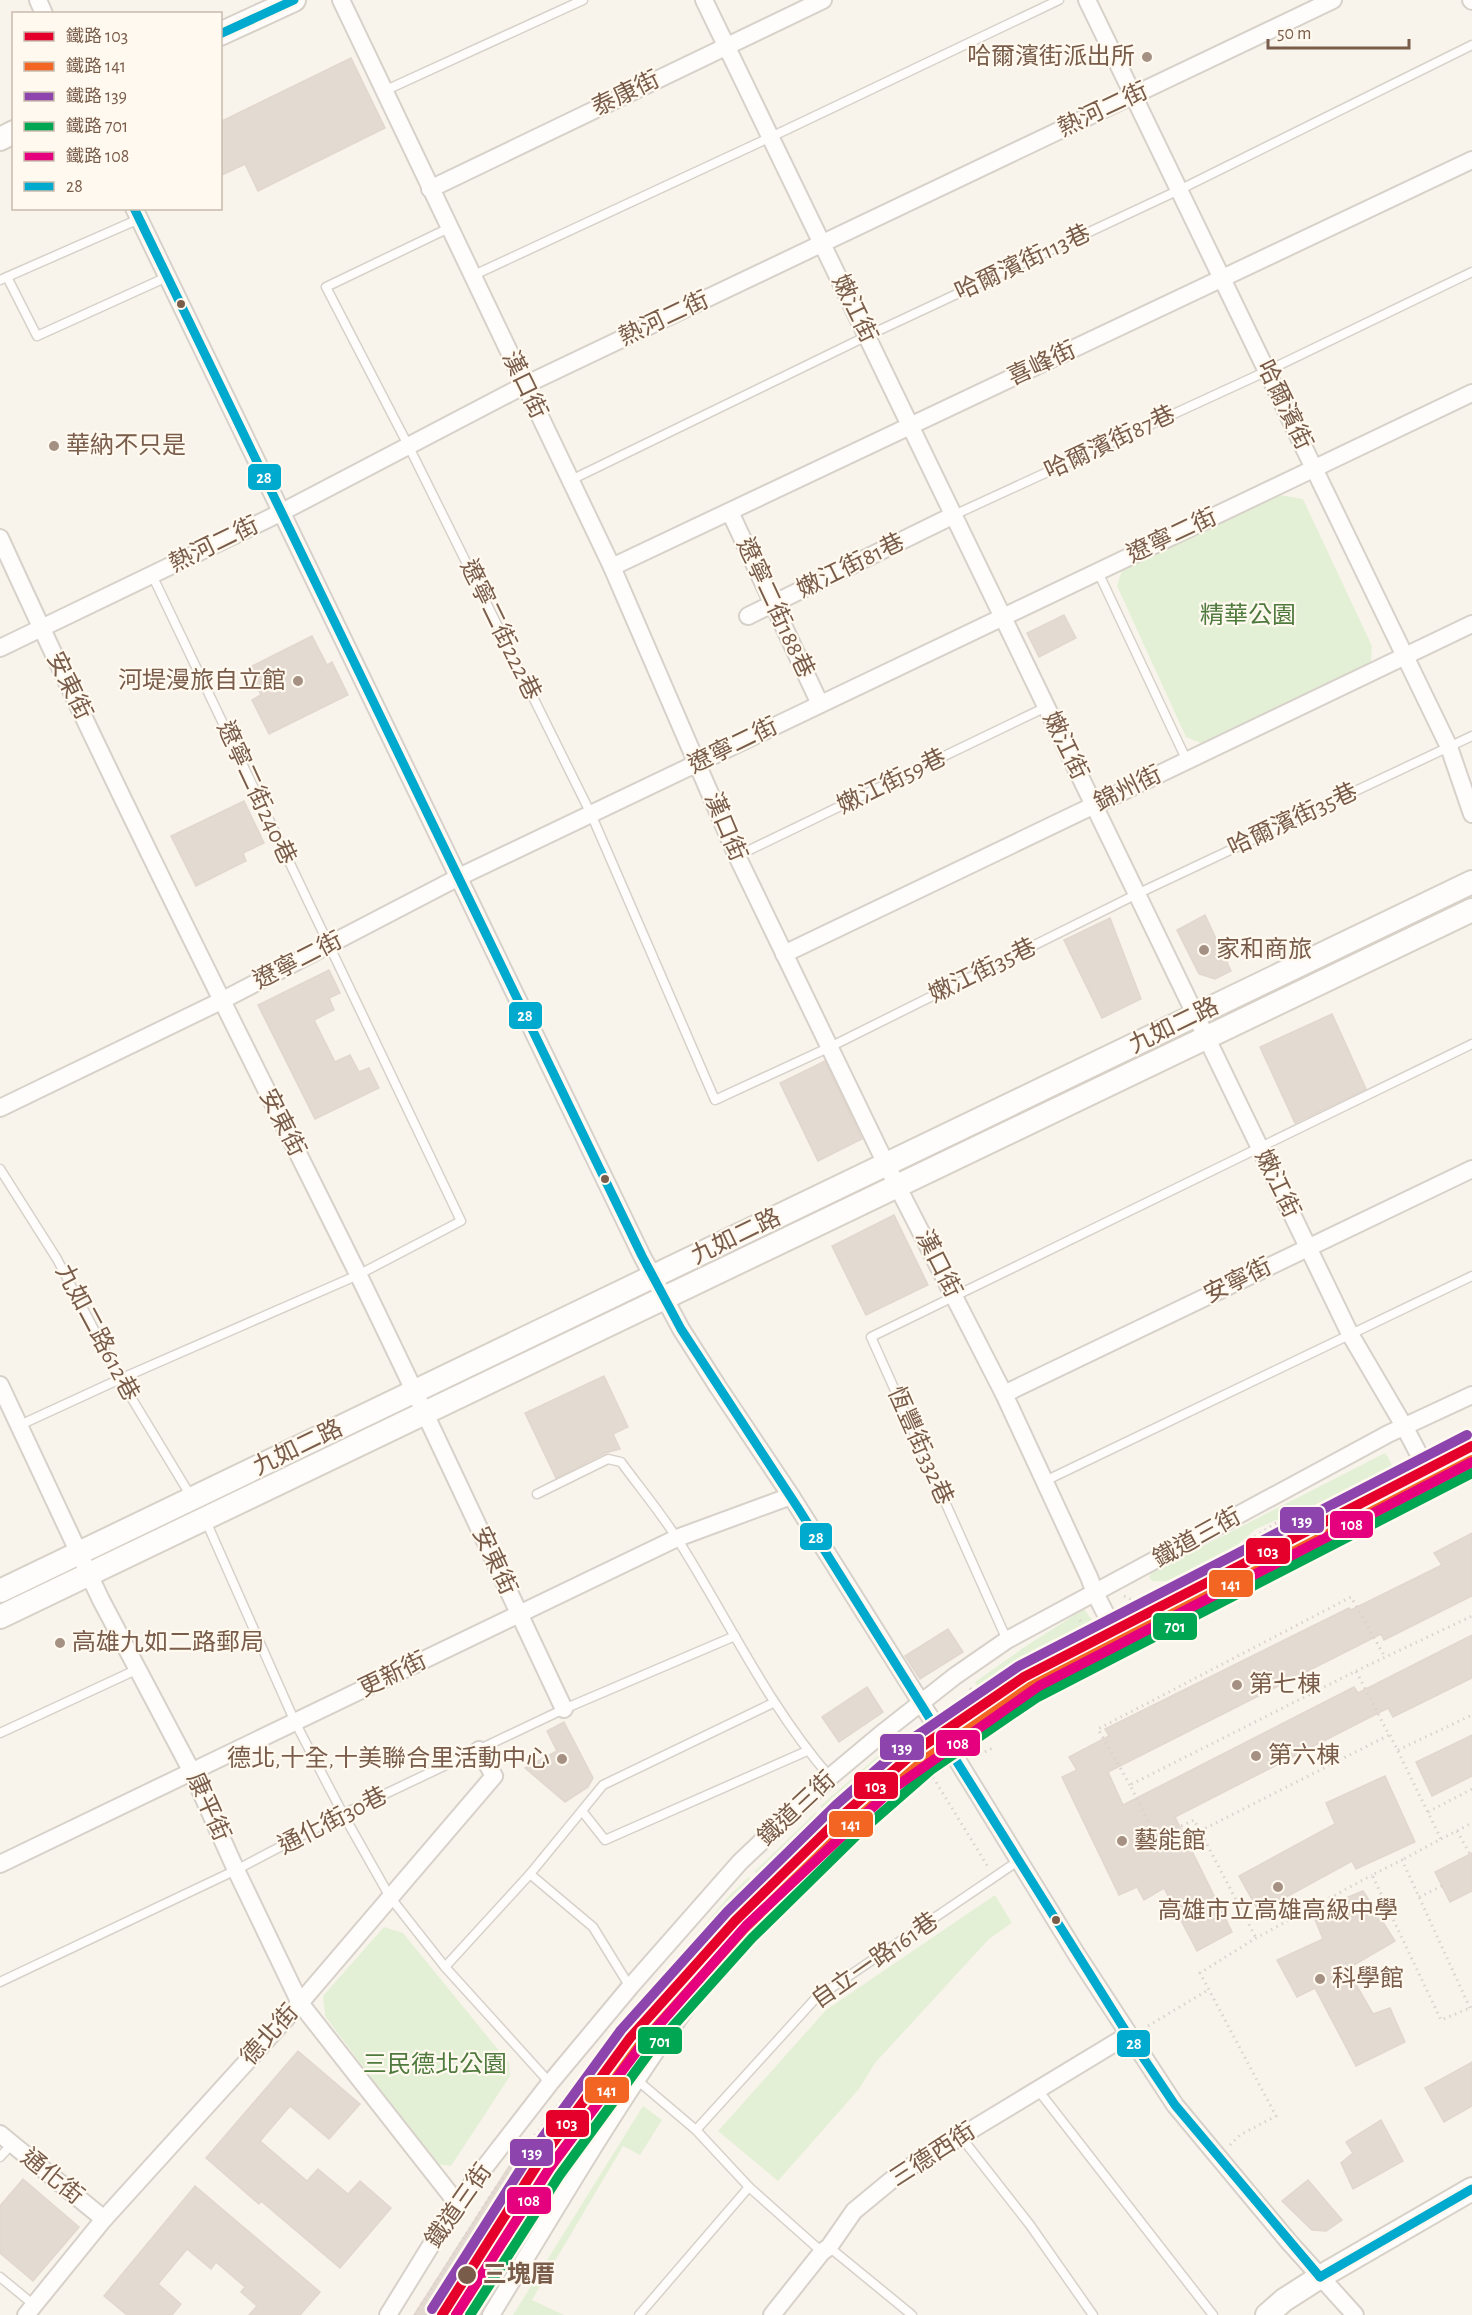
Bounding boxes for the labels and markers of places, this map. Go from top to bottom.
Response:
place label: 哈爾濱街派出所 [967,43,1135,69]
marker: 哈爾濱街派出所 [1140,50,1154,64]
unlabelled marker [175,298,187,310]
place label: 華納不只是 [66,432,186,458]
marker: 華納不只是 [47,439,61,453]
place label: 河堤漫旅自立館 [118,667,286,693]
marker: 河堤漫旅自立館 [291,674,305,688]
place label: 家和商旅 [1216,936,1312,962]
marker: 家和商旅 [1197,943,1211,957]
unlabelled marker [599,1173,611,1185]
place label: 高雄九如二路郵局 [72,1629,264,1655]
marker: 高雄九如二路郵局 [53,1636,67,1650]
place label: 第七棟 [1249,1671,1321,1697]
marker: 第七棟 [1230,1678,1244,1692]
place label: 第六棟 [1268,1742,1340,1768]
place label: 德北,十全,十美聯合里活動中心 [227,1745,550,1771]
marker: 第六棟 [1249,1749,1263,1763]
marker: 德北,十全,十美聯合里活動中心 [555,1752,569,1766]
place label: 藝能館 [1134,1827,1206,1853]
marker: 藝能館 [1115,1834,1129,1848]
marker: 高雄市立高雄高級中學 [1271,1880,1285,1894]
place label: 高雄市立高雄高級中學 [1158,1897,1398,1923]
unlabelled marker [1050,1914,1062,1926]
place label: 科學館 [1332,1965,1404,1991]
marker: 科學館 [1313,1972,1327,1986]
place label: 三塊厝 [483,2261,555,2287]
marker: 三塊厝 [456,2264,478,2286]

